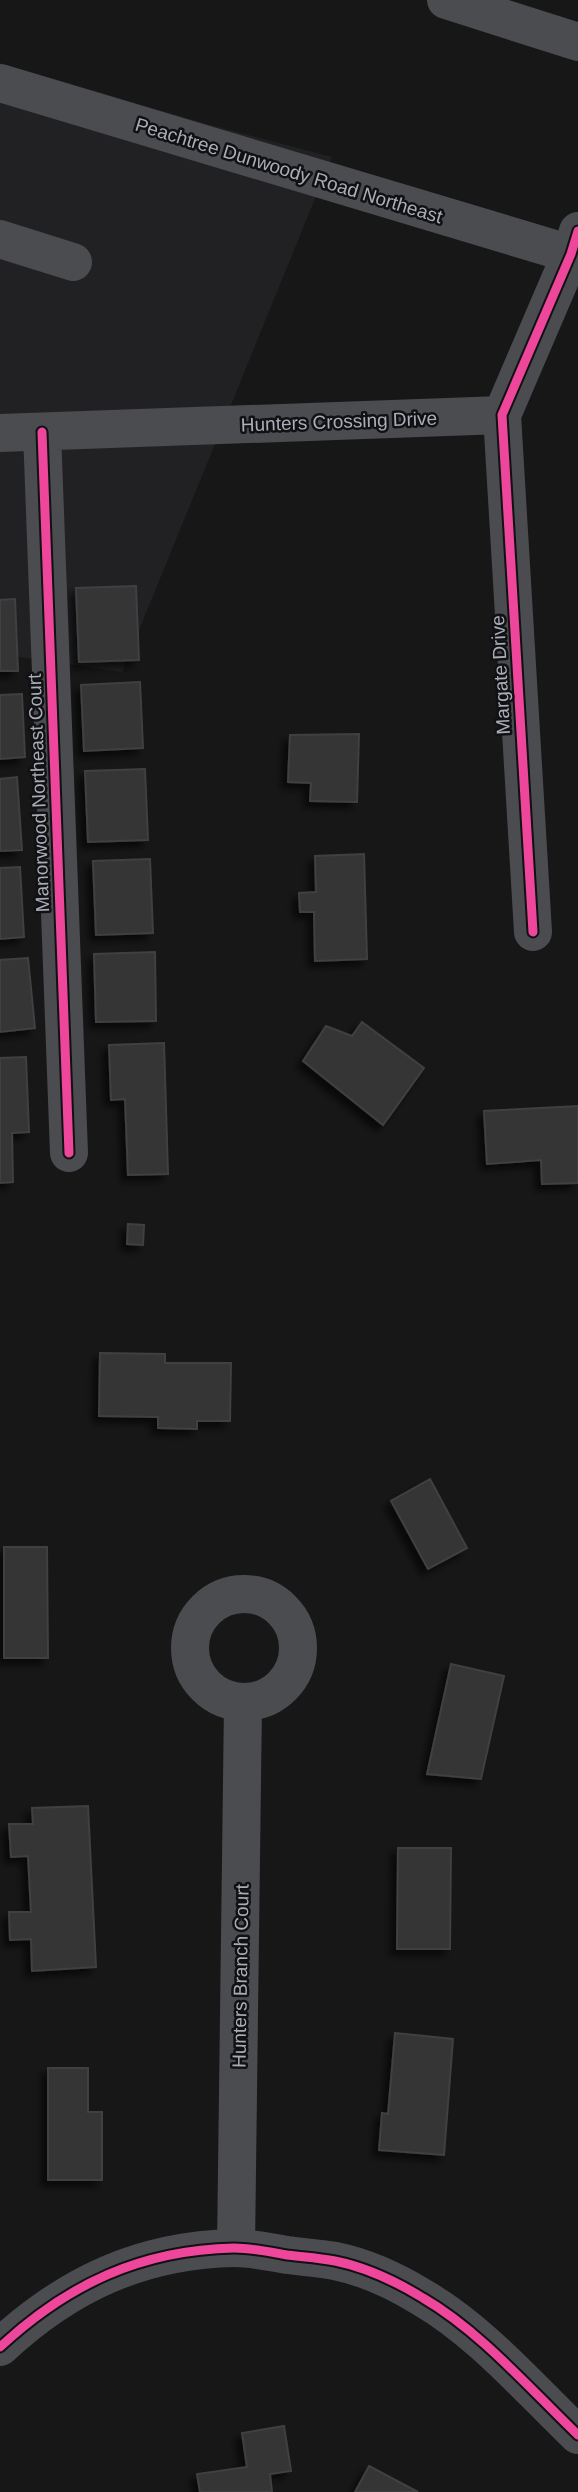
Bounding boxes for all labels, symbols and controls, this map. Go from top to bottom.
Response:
street label: Peachtree Dunwoody Road Northeast [133,114,446,228]
street label: Hunters Crossing Drive [241,408,438,435]
street label: Margate Drive [487,615,514,735]
street label: Manorwood Northeast Court [24,673,53,913]
street label: Hunters Branch Court [228,1883,253,2068]

